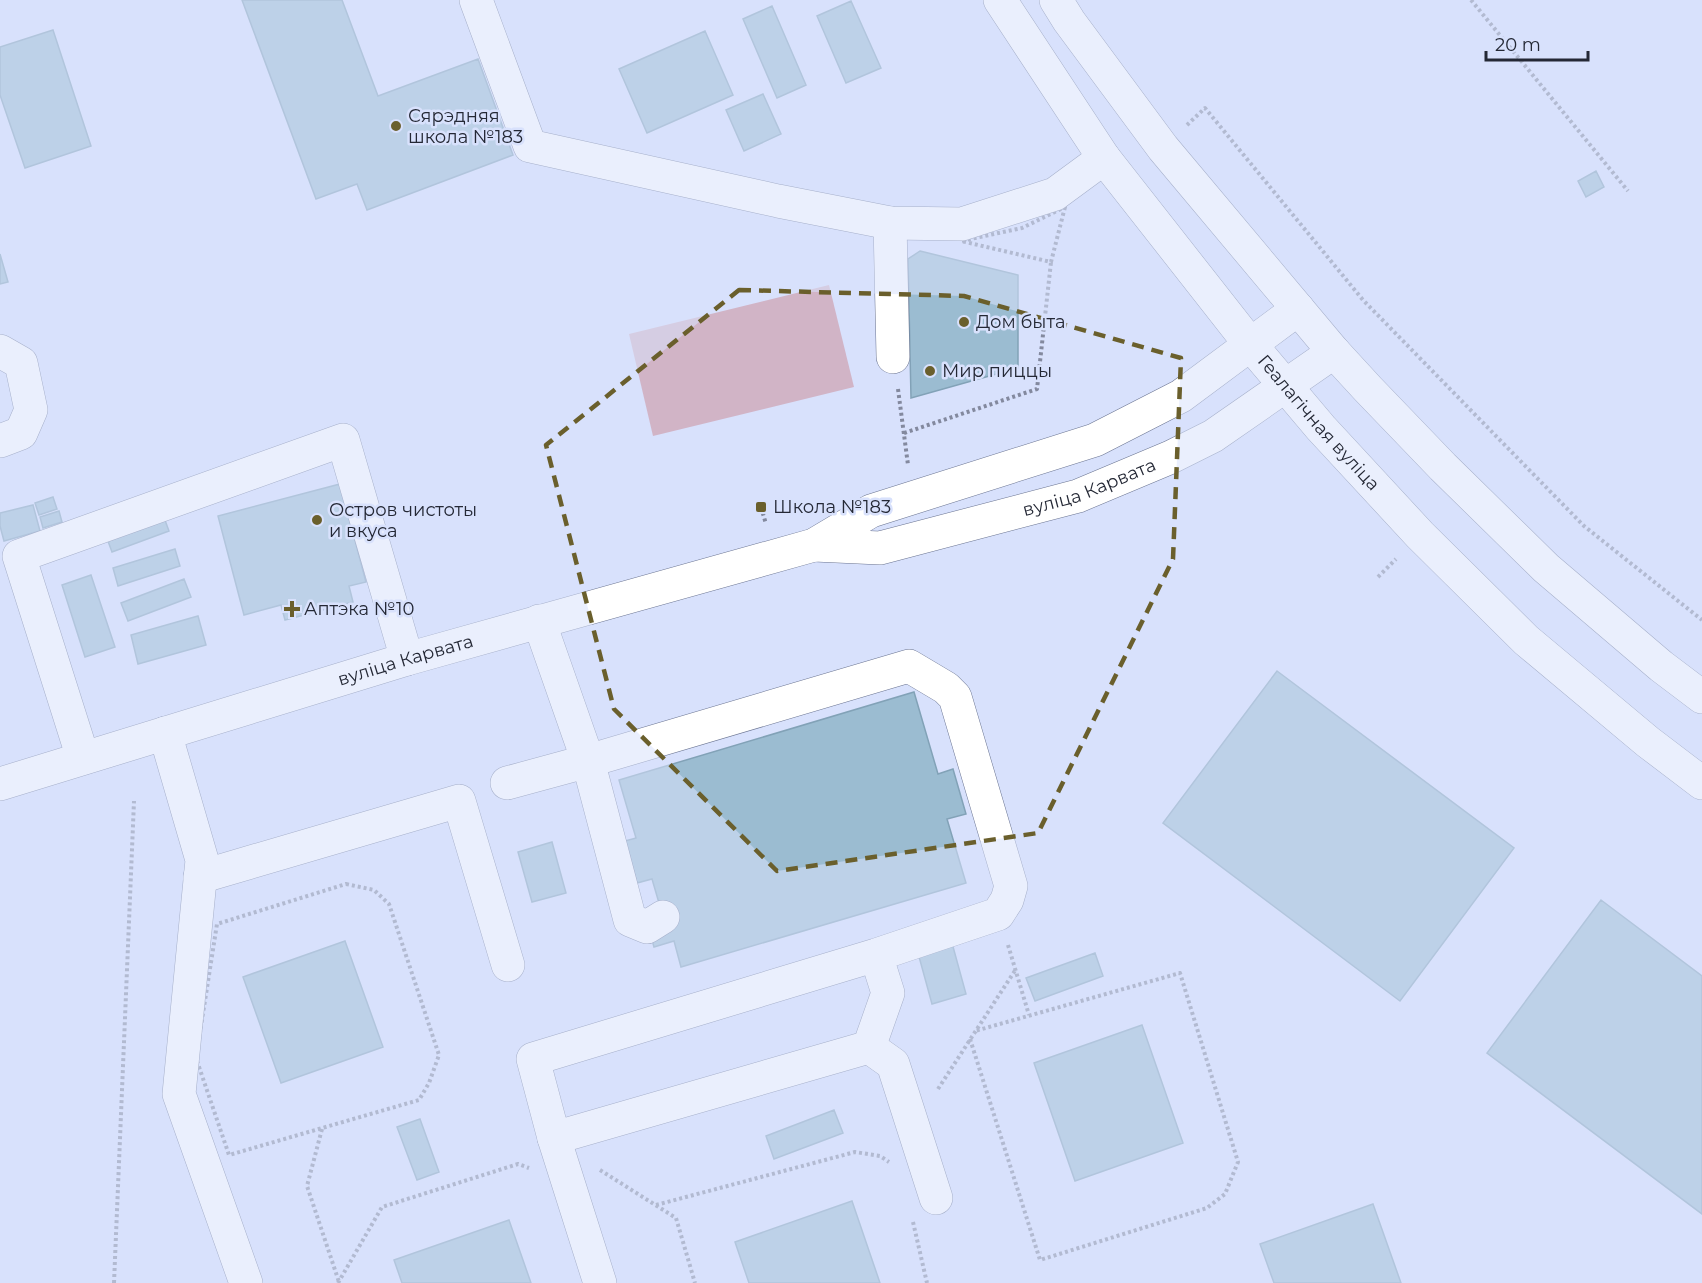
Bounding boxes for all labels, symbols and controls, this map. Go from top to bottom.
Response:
scale bar [1486,24,1588,62]
text: 20 m [1495,34,1541,56]
place label: Сярэдняя школа №183 [408,105,523,148]
marker: Сярэдняя школа №183 [389,119,403,133]
place label: Дом быта [976,311,1065,333]
marker: Дом быта [957,315,971,329]
street label: Геалагічная вуліца [1253,350,1384,495]
place label: Мир пиццы [942,360,1052,382]
marker: Мир пиццы [923,364,937,378]
street label: вуліца Карвата [1020,454,1159,521]
place label: Школа №183 [773,496,891,518]
place label: Остров чистоты и вкуса [329,499,477,542]
marker: Школа №183 [754,500,768,514]
marker: Остров чистоты и вкуса [310,513,324,527]
place label: Аптэка №10 [304,598,414,620]
marker: Аптэка №10 [285,602,299,616]
street label: вуліца Карвата [335,630,476,691]

